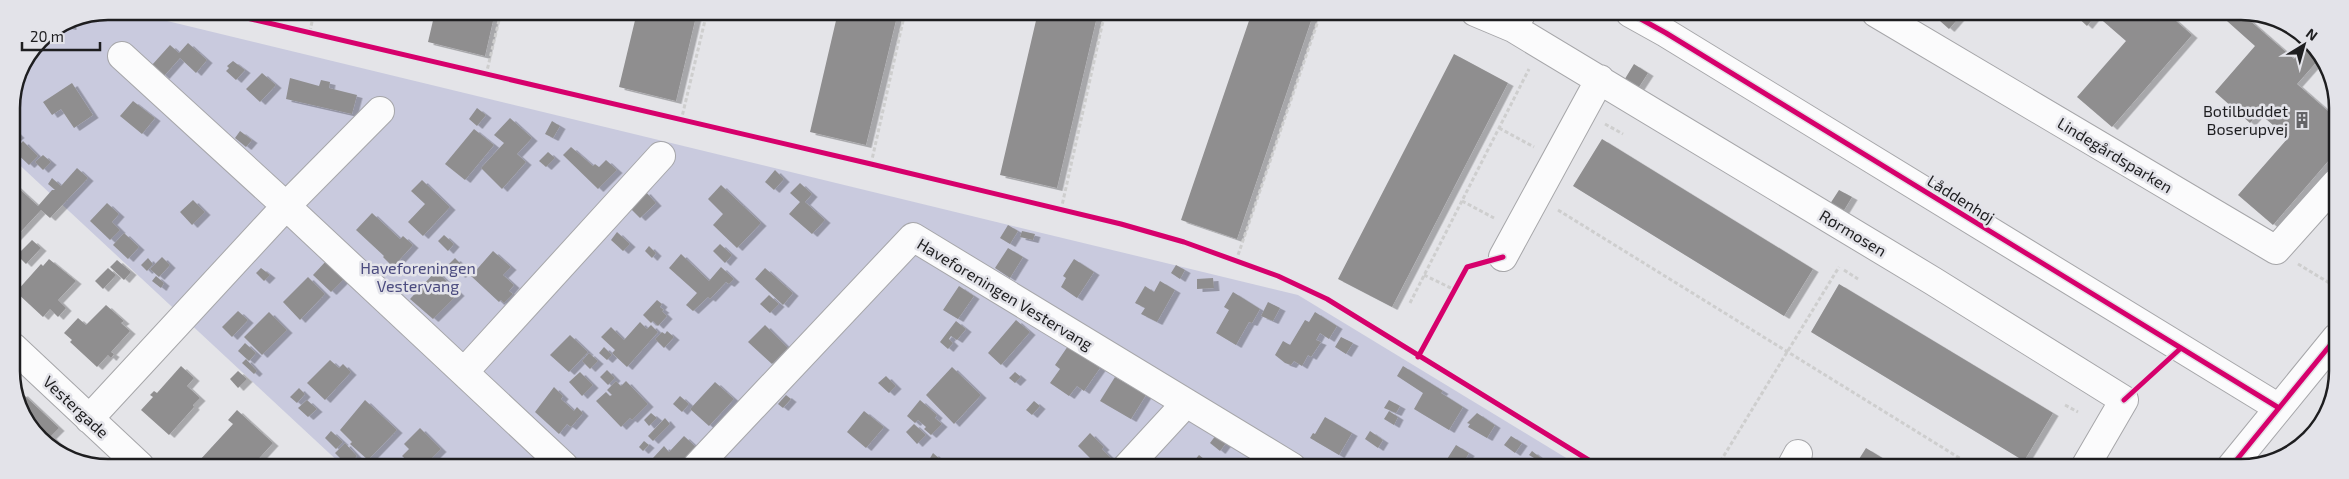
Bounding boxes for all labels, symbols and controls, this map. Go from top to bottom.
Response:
scale bar [22,20,100,52]
north arrow [2279,20,2329,70]
text: N [2303,24,2321,44]
text: 20 m [30,27,64,45]
place label: Botilbuddet Boserupvej [2203,101,2288,139]
building icon: Botilbuddet Boserupvej [2292,110,2312,130]
street label: Lindegårdsparken [2054,113,2176,196]
street label: Låddenhøj [1924,170,1998,228]
street label: Rørmosen [1816,205,1890,260]
street label: Haveforeningen Vestervang [914,234,1096,354]
park label: Haveforeningen Vestervang [360,258,476,295]
street label: Vestergade [40,372,113,442]

